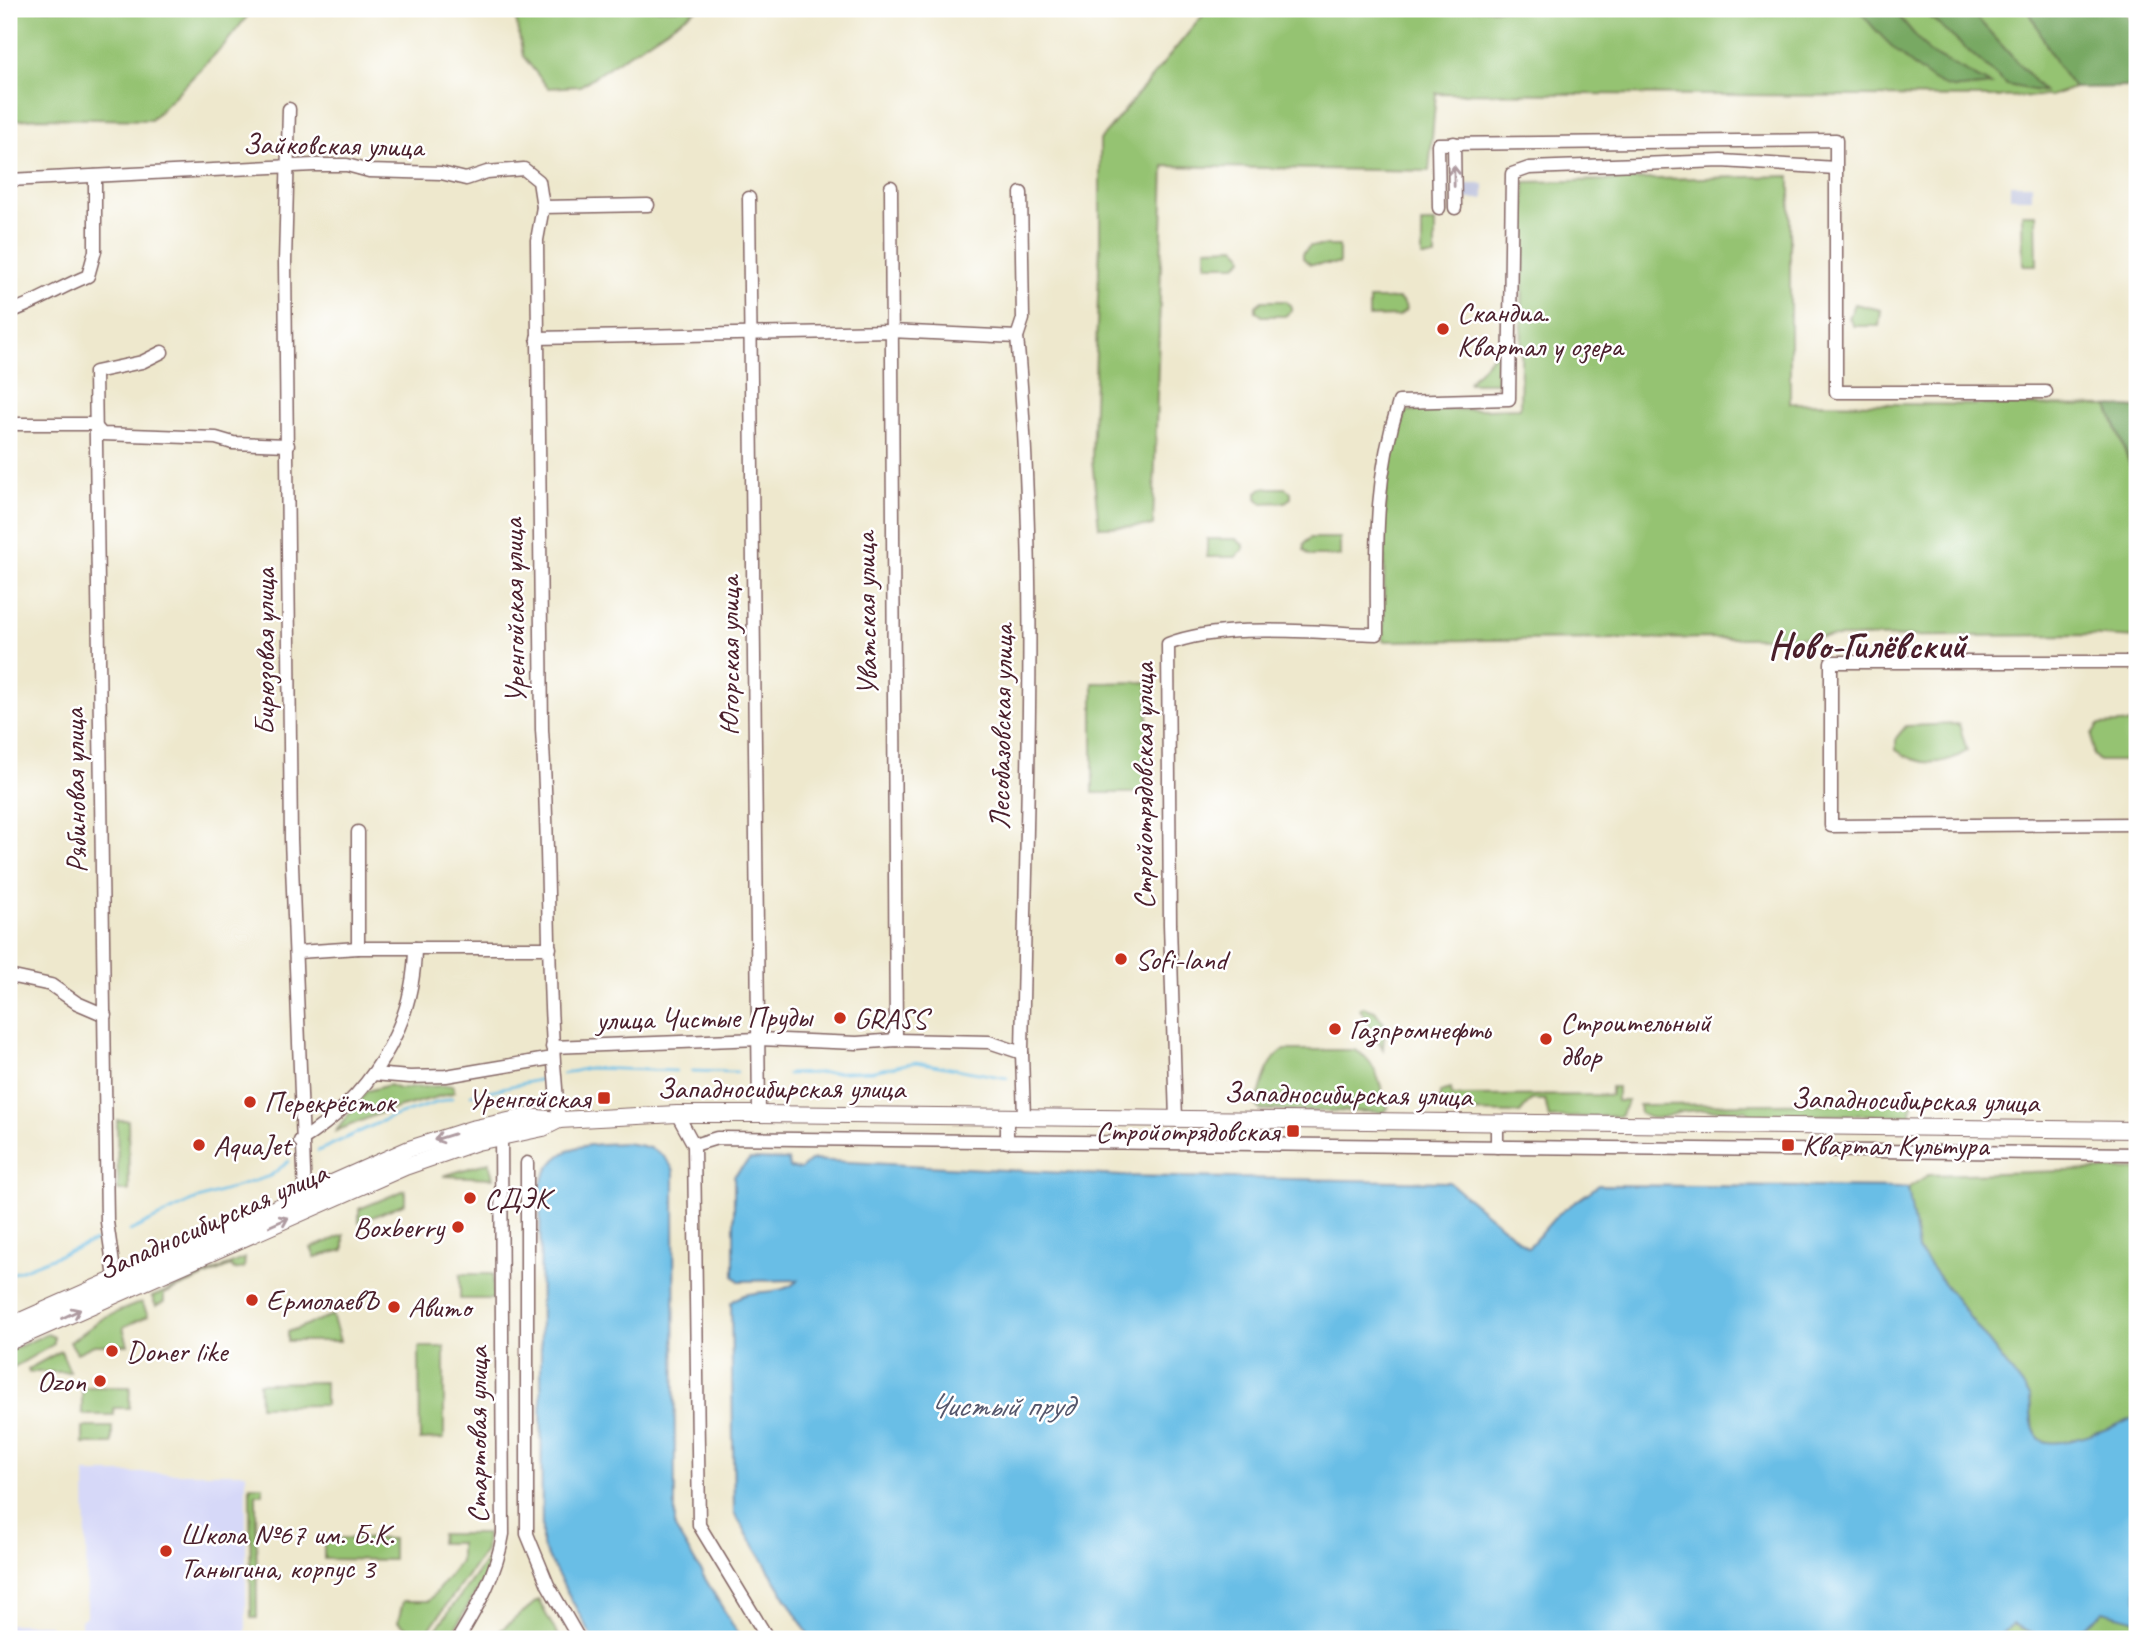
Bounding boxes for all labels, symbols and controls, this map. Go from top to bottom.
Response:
street label: Зайковская улица [242,124,426,166]
one-way arrow [1448,165,1461,188]
place label: Скандиа. Квартал у озера [1457,293,1625,365]
marker: Скандиа. Квартал у озера [1435,321,1451,337]
street label: Уренгойская улица [493,516,535,704]
street label: Уватская улица [846,529,886,696]
street label: Бирюзовая улица [245,567,283,735]
street label: Югорская улица [710,574,748,736]
street label: Лесобазовская улица [980,621,1022,830]
district label: Ново-Гилёвский [1768,622,1968,669]
street label: Стройотрядовская улица [1124,661,1162,909]
street label: Рябиновая улица [55,706,95,874]
place label: Sofi-land [1135,940,1231,978]
marker: Sofi-land [1113,951,1129,967]
street label: улица Чистые Пруды [594,997,815,1039]
place label: GRASS [854,999,932,1037]
place label: Строительный двор [1560,1003,1712,1075]
marker: GRASS [832,1010,848,1026]
place label: Газпромнефть [1349,1010,1492,1048]
marker: Газпромнефть [1327,1021,1343,1037]
marker: Строительный двор [1538,1031,1554,1047]
street label: Западносибирская улица [657,1069,907,1107]
street label: Западносибирская улица [1224,1073,1474,1115]
place label: Уренгойская [467,1079,593,1117]
street label: Западносибирская улица [1791,1079,2041,1121]
place label: Перекрёсток [264,1083,398,1121]
marker: Уренгойская [596,1090,612,1106]
marker: Перекрёсток [242,1094,258,1110]
place label: Стройотрядовская [1095,1112,1282,1150]
marker: Стройотрядовская [1285,1123,1301,1139]
place label: AquaJet [213,1126,294,1164]
place label: Квартал Культура [1802,1126,1990,1164]
one-way arrow [433,1132,455,1145]
marker: AquaJet [191,1137,207,1153]
marker: Квартал Культура [1780,1137,1796,1153]
street label: Западносибирская улица [91,1152,335,1289]
place label: СДЭК [484,1179,556,1217]
marker: СДЭК [462,1190,478,1206]
place label: Boxberry [353,1208,446,1246]
one-way arrow [268,1215,289,1228]
marker: Boxberry [450,1219,466,1235]
place label: ЕрмолаевЪ [266,1281,381,1319]
place label: Авито [408,1288,474,1326]
marker: ЕрмолаевЪ [244,1292,260,1308]
marker: Авито [386,1299,402,1315]
one-way arrow [60,1307,81,1320]
place label: Doner like [126,1332,229,1370]
marker: Doner like [104,1343,120,1359]
street label: Стартовая улица [458,1345,496,1523]
place label: Ozon [37,1362,86,1400]
marker: Ozon [92,1373,108,1389]
water label: Чистый пруд [928,1385,1078,1426]
place label: Школа №67 им. Б.К. Таныгина, корпус 3 [180,1515,395,1587]
marker: Школа №67 им. Б.К. Таныгина, корпус 3 [158,1543,174,1559]

